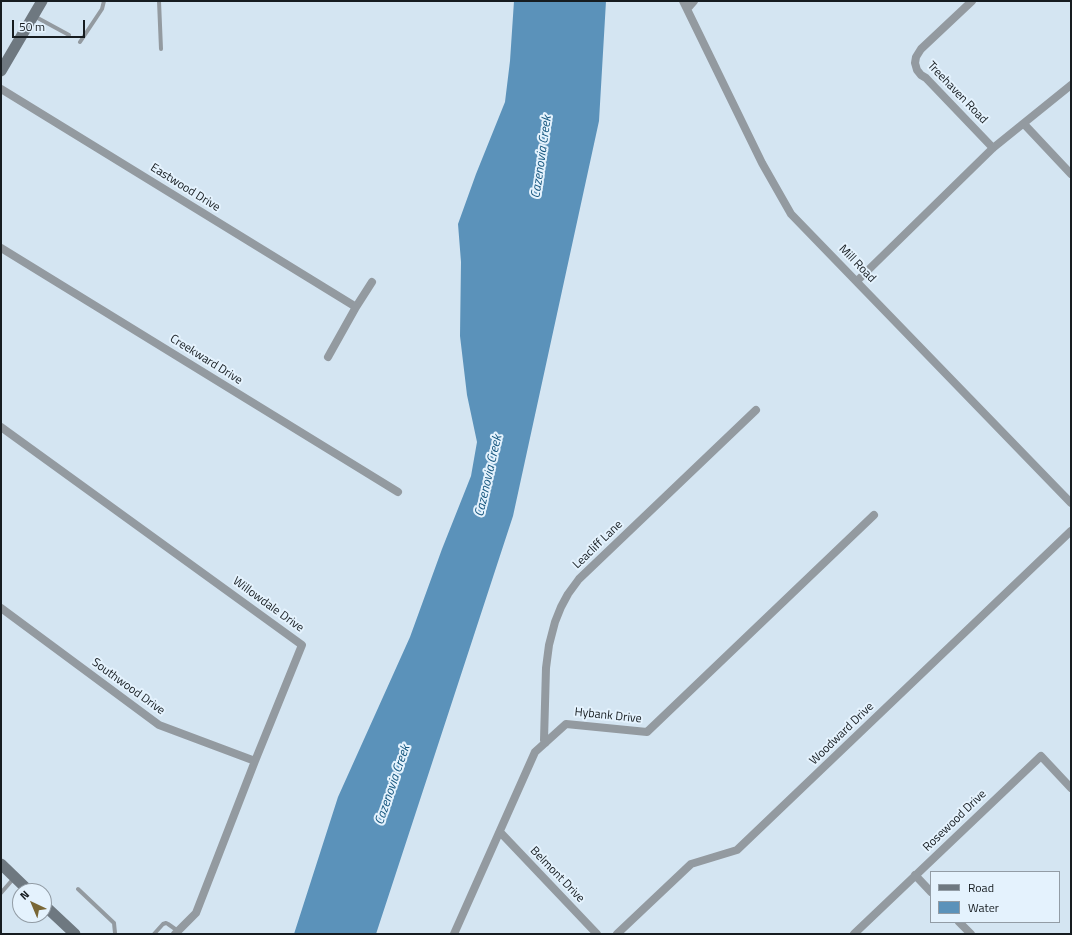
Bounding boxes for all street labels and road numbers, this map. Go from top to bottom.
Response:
street label: Treehaven Road [924,59,990,127]
street label: Eastwood Drive [148,161,222,215]
street label: Mill Road [836,242,878,286]
street label: Creekward Drive [167,332,245,388]
street label: Leacliff Lane [570,518,626,572]
street label: Willowdale Drive [230,574,306,636]
street label: Southwood Drive [89,656,167,718]
street label: Woodward Drive [807,700,877,768]
street label: Hybank Drive [574,705,642,727]
street label: Rosewood Drive [920,787,990,855]
street label: Belmont Drive [527,844,587,906]

